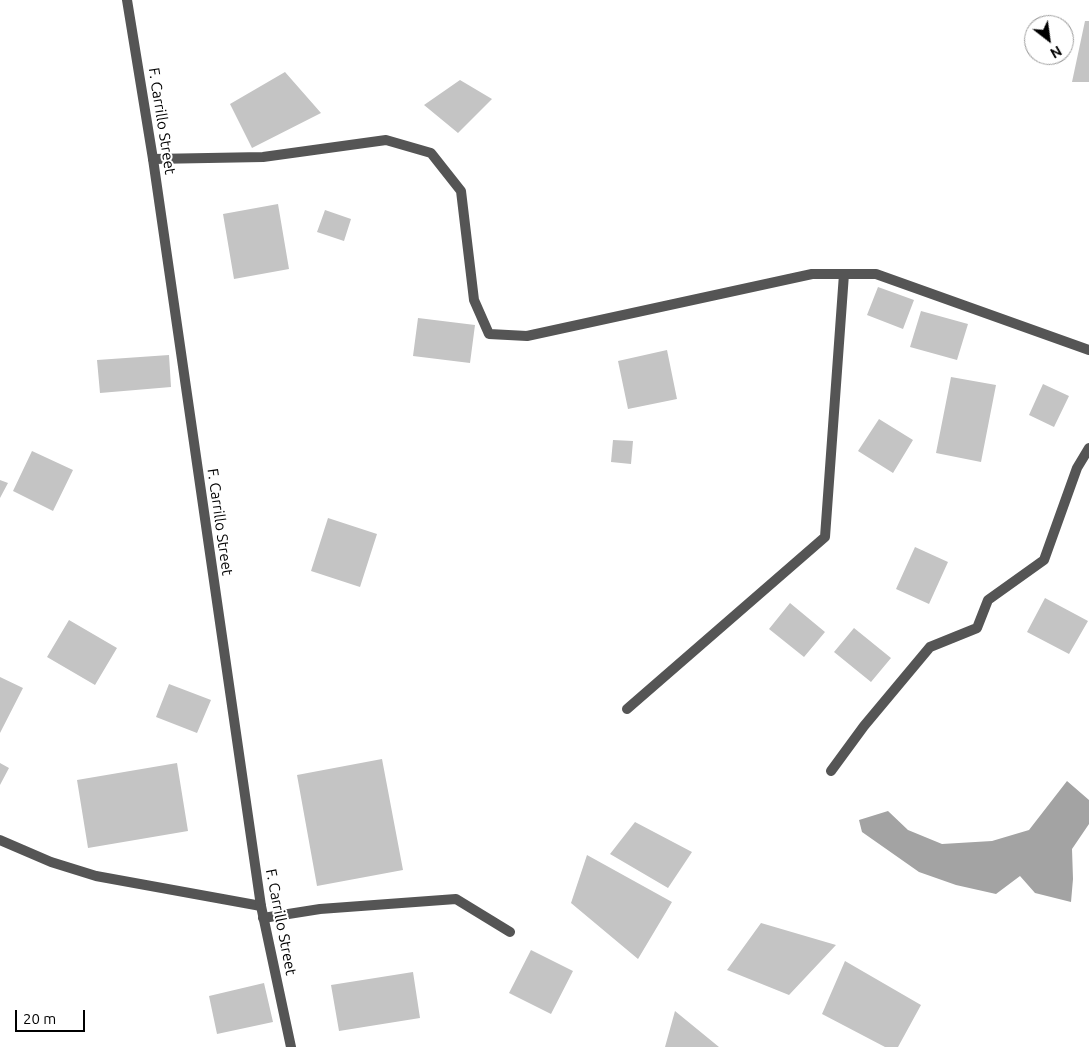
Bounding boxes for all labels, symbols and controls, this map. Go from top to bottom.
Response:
north arrow [1024,15,1074,65]
text: N [1047,43,1065,62]
street label: F. Carrillo Street [145,66,179,176]
street label: F. Carrillo Street [204,467,236,577]
street label: F. Carrillo Street [262,867,300,977]
scale bar [18,1000,88,1032]
text: 20 m [23,1010,56,1027]

